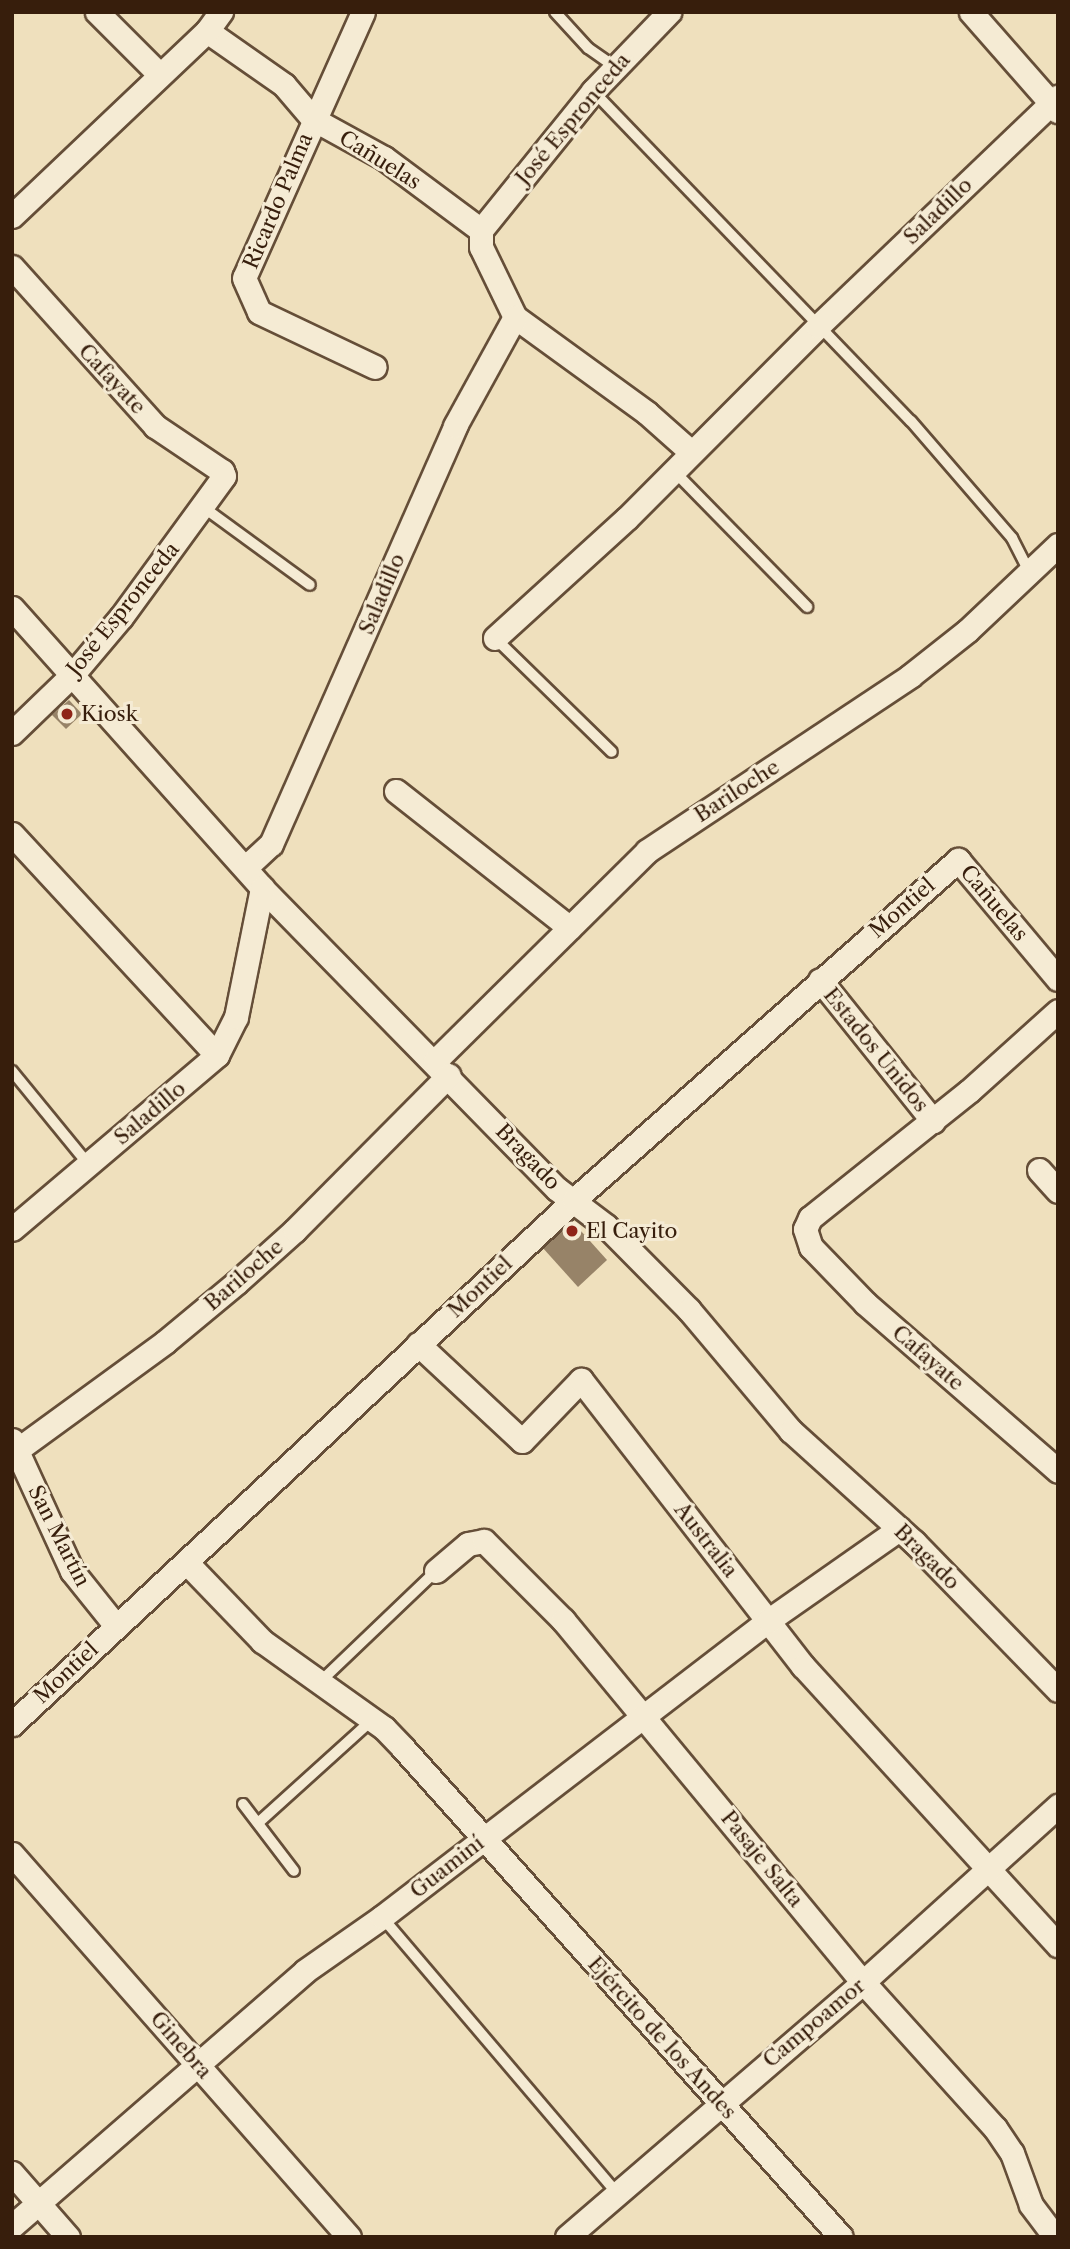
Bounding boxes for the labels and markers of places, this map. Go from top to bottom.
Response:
place label: Kiosk [81,701,138,727]
marker: Kiosk [59,706,75,722]
place label: El Cayito [586,1218,677,1244]
marker: El Cayito [564,1223,580,1239]

